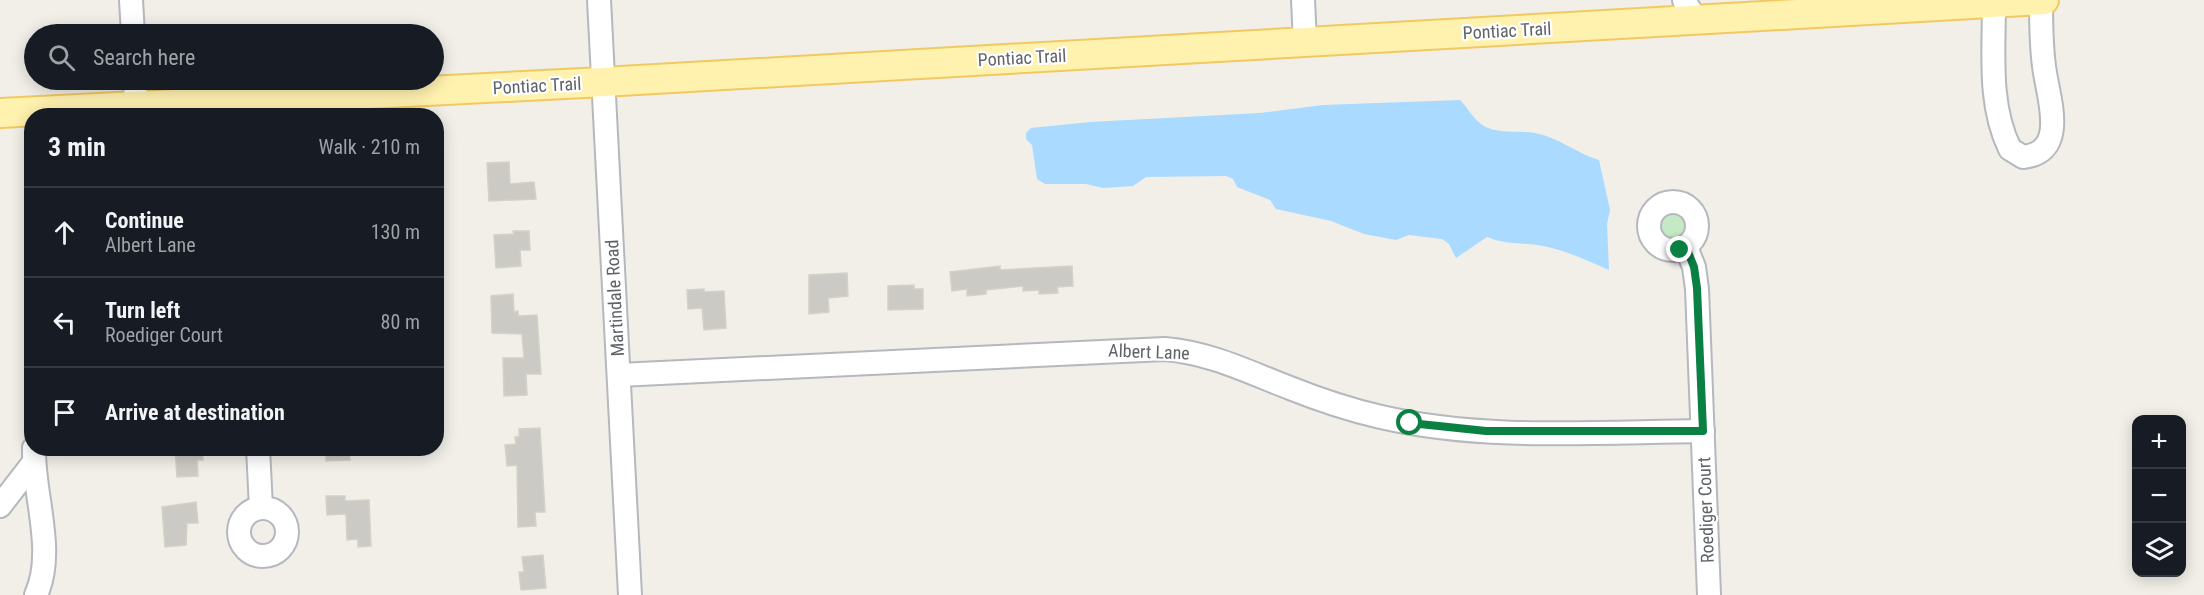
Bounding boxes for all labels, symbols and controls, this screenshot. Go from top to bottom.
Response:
street label: Pontiac Trail [1462,18,1552,43]
search box [24,24,444,90]
icon: search [45,41,78,74]
text: Search here [93,45,195,70]
street label: Pontiac Trail [977,45,1067,70]
street label: Pontiac Trail [492,73,582,98]
text: 3 min [48,132,106,162]
text: Walk · 210 m [319,135,420,159]
text: Continue [105,208,184,233]
icon: ahead [48,216,81,249]
text: 130 m [371,220,420,244]
text: Albert Lane [105,233,196,257]
route end [1666,236,1692,262]
street label: Martindale Road [601,239,628,357]
text: Turn left [105,298,180,323]
icon: left [48,306,81,339]
text: 80 m [381,310,420,334]
text: Roediger Court [105,323,223,347]
street label: Albert Lane [1108,340,1190,363]
icon: arrive [48,396,81,429]
text: Arrive at destination [105,400,285,425]
route start [1396,409,1422,435]
map controls [2132,415,2186,577]
button: + [2132,415,2186,469]
street label: Roediger Court [1693,457,1718,563]
button: − [2132,469,2186,523]
button: layers [2132,523,2186,577]

